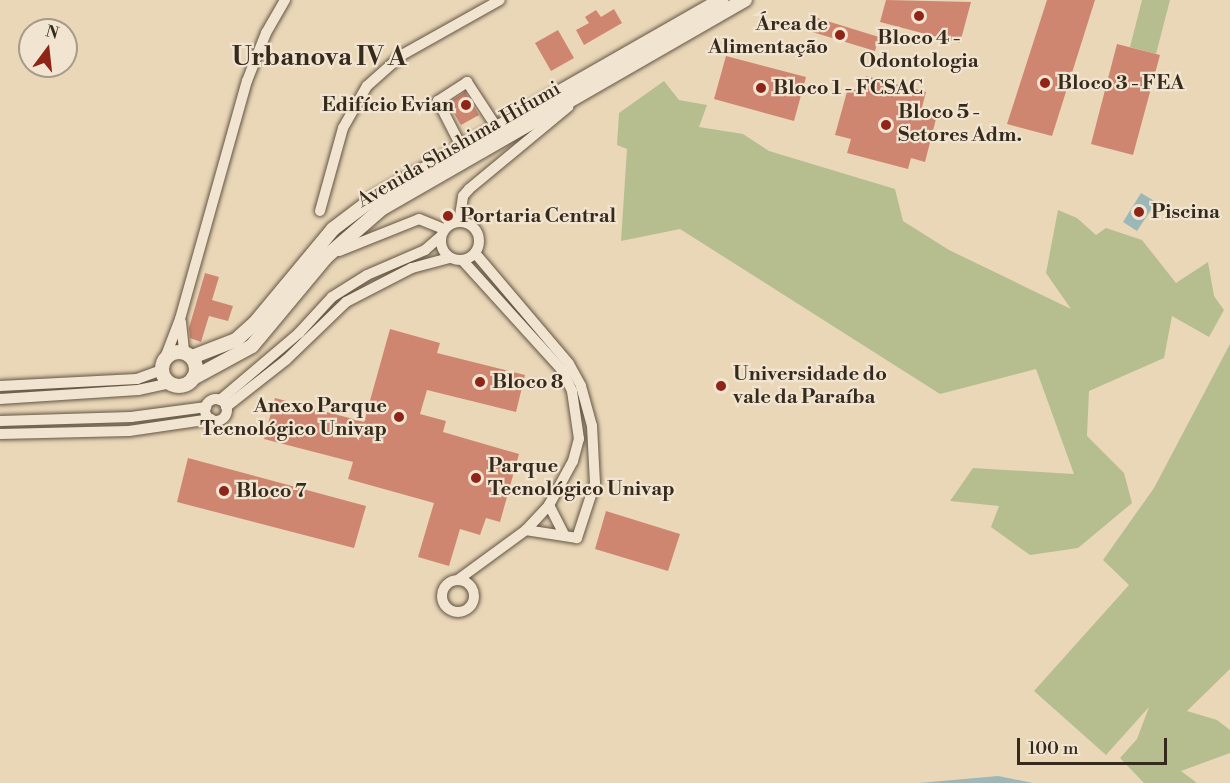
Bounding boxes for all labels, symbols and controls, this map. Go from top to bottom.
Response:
marker: Bloco 4 - Odontologia [912,9,926,23]
place label: Área de Alimentação [708,12,828,59]
north arrow [18,18,78,78]
text: N [43,21,61,44]
place label: Bloco 4 - Odontologia [859,26,979,73]
marker: Área de Alimentação [833,28,847,42]
district label: Urbanova IV A [232,42,406,74]
place label: Bloco 3 - FEA [1057,71,1184,95]
place label: Bloco 1 - FCSAC [773,76,923,100]
marker: Bloco 3 - FEA [1038,76,1052,90]
street label: Avenida Shishima Hifumi [353,77,565,213]
marker: Bloco 1 - FCSAC [754,81,768,95]
place label: Edifício Evian [322,93,454,117]
marker: Edifício Evian [459,98,473,112]
place label: Bloco 5 - Setores Adm. [898,101,1022,148]
marker: Bloco 5 - Setores Adm. [879,118,893,132]
place label: Piscina [1151,200,1220,224]
place label: Portaria Central [460,204,616,228]
marker: Piscina [1132,205,1146,219]
marker: Portaria Central [441,209,455,223]
place label: Universidade do vale da Paraíba [733,362,887,409]
place label: Bloco 8 [492,370,563,394]
marker: Bloco 8 [473,375,487,389]
marker: Universidade do vale da Paraíba [714,379,728,393]
place label: Anexo Parque Tecnológico Univap [200,394,387,441]
marker: Anexo Parque Tecnológico Univap [392,410,406,424]
place label: Parque Tecnológico Univap [488,454,675,501]
marker: Parque Tecnológico Univap [469,471,483,485]
place label: Bloco 7 [236,479,307,503]
marker: Bloco 7 [217,484,231,498]
scale bar [1020,726,1170,764]
text: 100 m [1028,737,1079,760]

